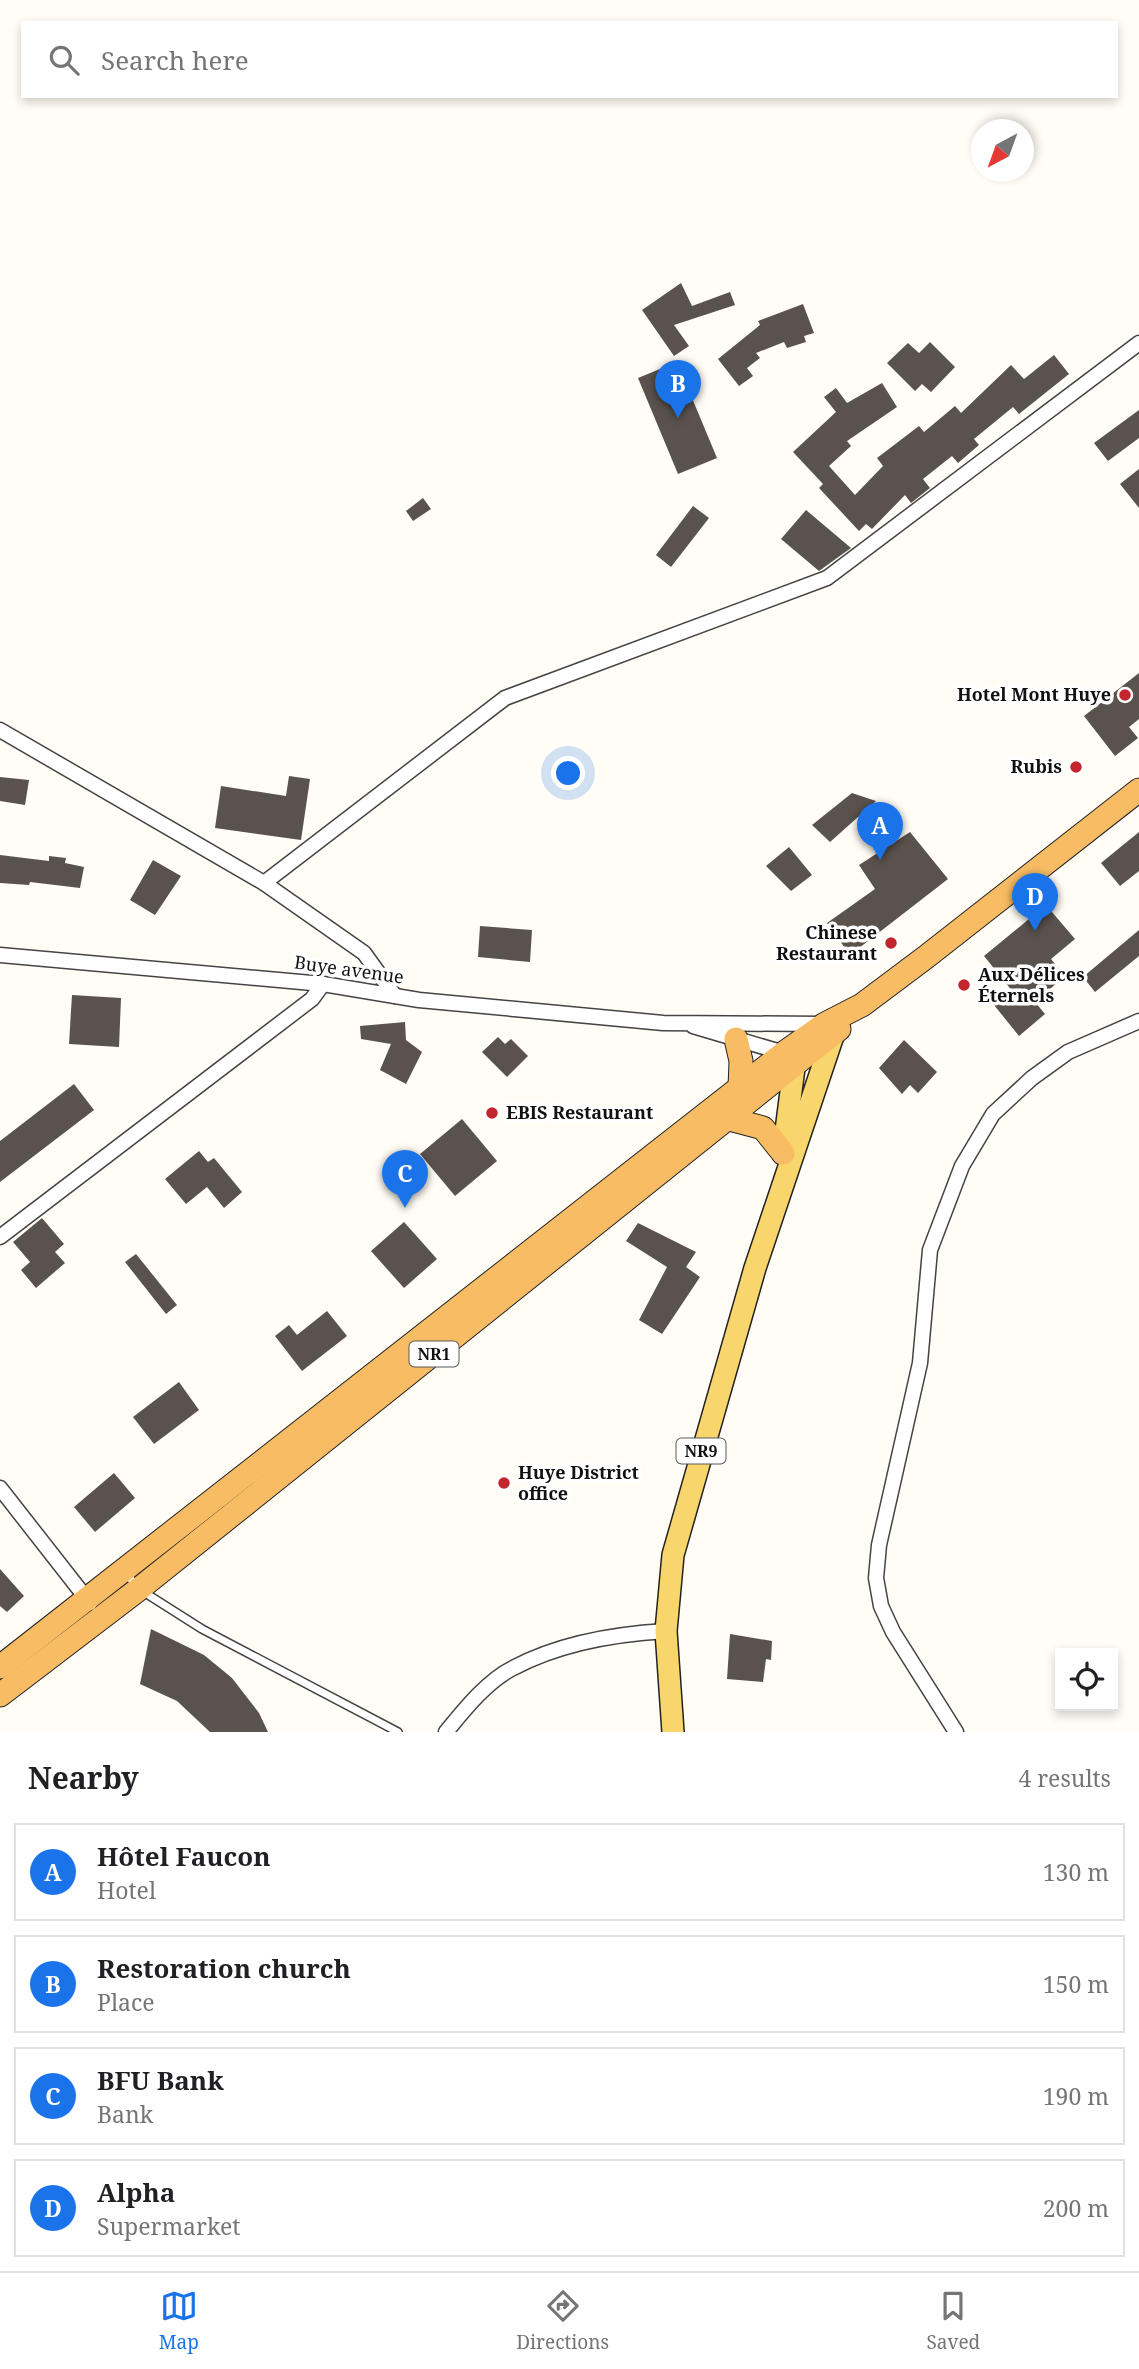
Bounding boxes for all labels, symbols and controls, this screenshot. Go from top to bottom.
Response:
search box [21,21,1118,98]
icon: search [45,41,83,79]
text: Search here [101,42,249,78]
north arrow [971,119,1034,182]
pin: B [655,360,701,418]
place label: Hotel Mont Huye [957,682,1111,706]
marker: Hotel Mont Huye [1117,687,1133,703]
place label: Rubis [1011,754,1062,778]
your location [551,756,585,790]
marker: Rubis [1068,759,1084,775]
pin: A [857,802,903,860]
pin: D [1012,873,1058,931]
place label: Chinese Restaurant [776,920,877,965]
marker: Chinese Restaurant [883,935,899,951]
street label: Buye avenue [293,949,406,989]
place label: Aux Délices Éternels [978,962,1085,1007]
marker: Aux Délices Éternels [956,977,972,993]
place label: EBIS Restaurant [506,1100,653,1124]
marker: EBIS Restaurant [484,1105,500,1121]
pin: C [382,1150,428,1208]
road number: NR1 [410,1342,458,1366]
road number: NR9 [676,1438,726,1464]
place label: Huye District office [518,1460,639,1505]
marker: Huye District office [496,1475,512,1491]
map controls [1055,1648,1118,1711]
button: locate [1055,1648,1118,1711]
text: Nearby [28,1757,139,1798]
text: 4 results [1018,1762,1111,1794]
text: Hôtel Faucon [97,1838,271,1874]
text: A [44,1856,62,1888]
text: 130 m [1043,1856,1109,1888]
text: Hotel [97,1874,156,1906]
text: Restoration church [97,1950,351,1986]
text: B [45,1968,61,2000]
text: 150 m [1043,1968,1109,2000]
text: Place [97,1986,155,2018]
text: BFU Bank [97,2062,224,2098]
text: C [45,2080,61,2112]
text: 190 m [1043,2080,1109,2112]
text: Bank [97,2098,153,2130]
text: Alpha [97,2174,175,2210]
text: D [44,2192,62,2224]
text: 200 m [1043,2192,1109,2224]
text: Supermarket [97,2210,240,2242]
tab: Map [159,2287,199,2355]
tab: Directions [516,2287,609,2355]
tab: Saved [926,2287,980,2355]

